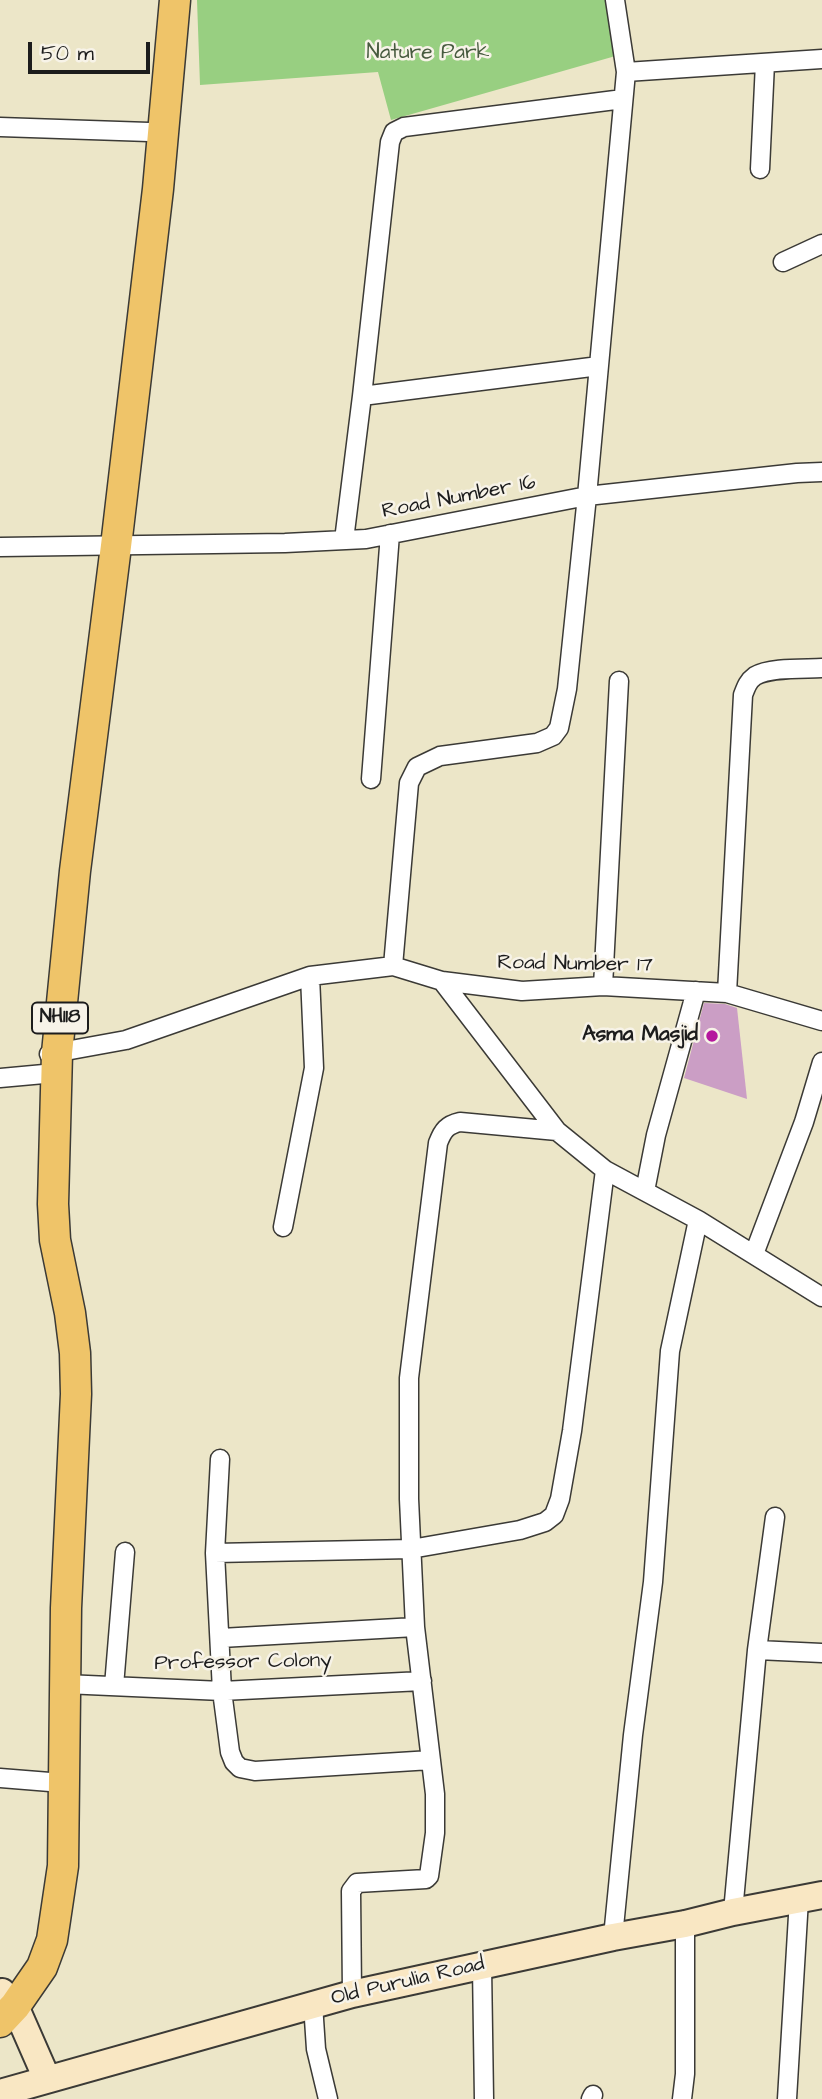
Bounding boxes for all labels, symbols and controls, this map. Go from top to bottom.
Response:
scale bar [32,28,154,72]
text: 50 m [41,39,94,68]
park label: Nature Park [367,41,489,67]
street label: Road Number 16 [380,471,538,525]
street label: Road Number 17 [497,951,653,979]
road number: NH118 [32,1002,88,1034]
place label: Asma Masjid [582,1023,698,1049]
marker: Asma Masjid [704,1028,720,1044]
street label: Professor Colony [154,1649,332,1677]
street label: Old Purulia Road [329,1952,487,2012]

